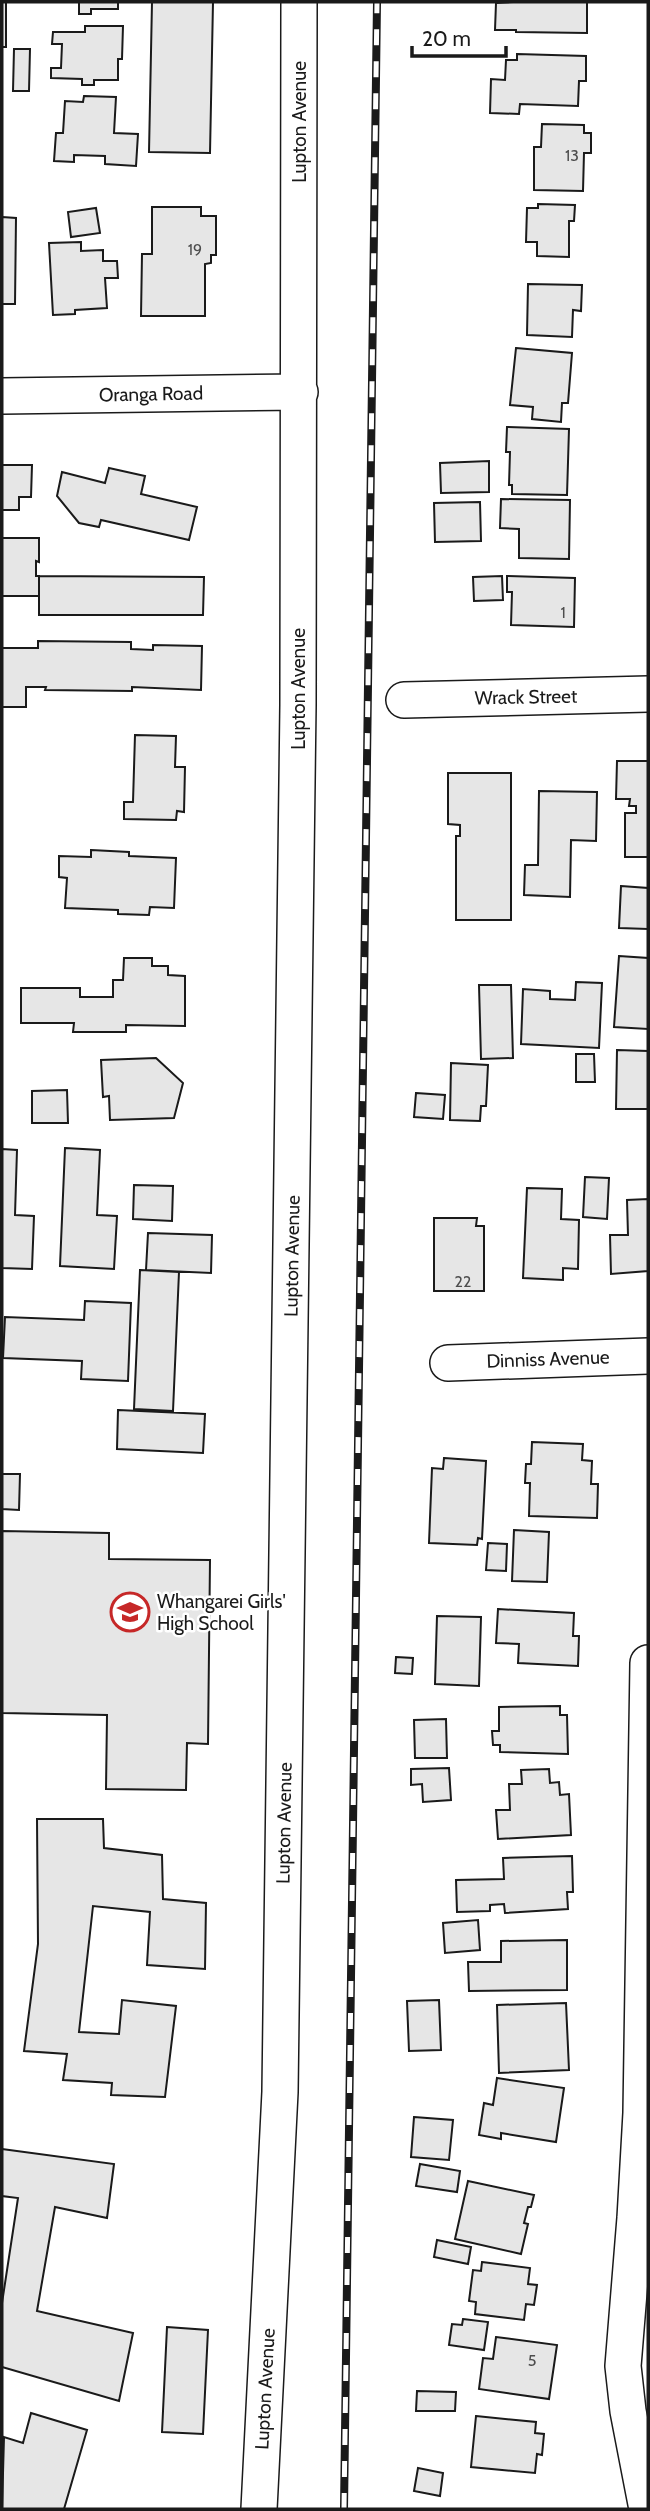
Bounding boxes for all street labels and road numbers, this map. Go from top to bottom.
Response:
street label: Lupton Avenue [288,61,311,183]
street label: Oranga Road [99,382,203,406]
street label: Lupton Avenue [287,628,310,750]
street label: Wrack Street [475,685,578,709]
street label: Lupton Avenue [279,1195,305,1317]
street label: Dinniss Avenue [486,1345,610,1373]
street label: Lupton Avenue [271,1762,297,1884]
street label: Lupton Avenue [250,2327,280,2450]

